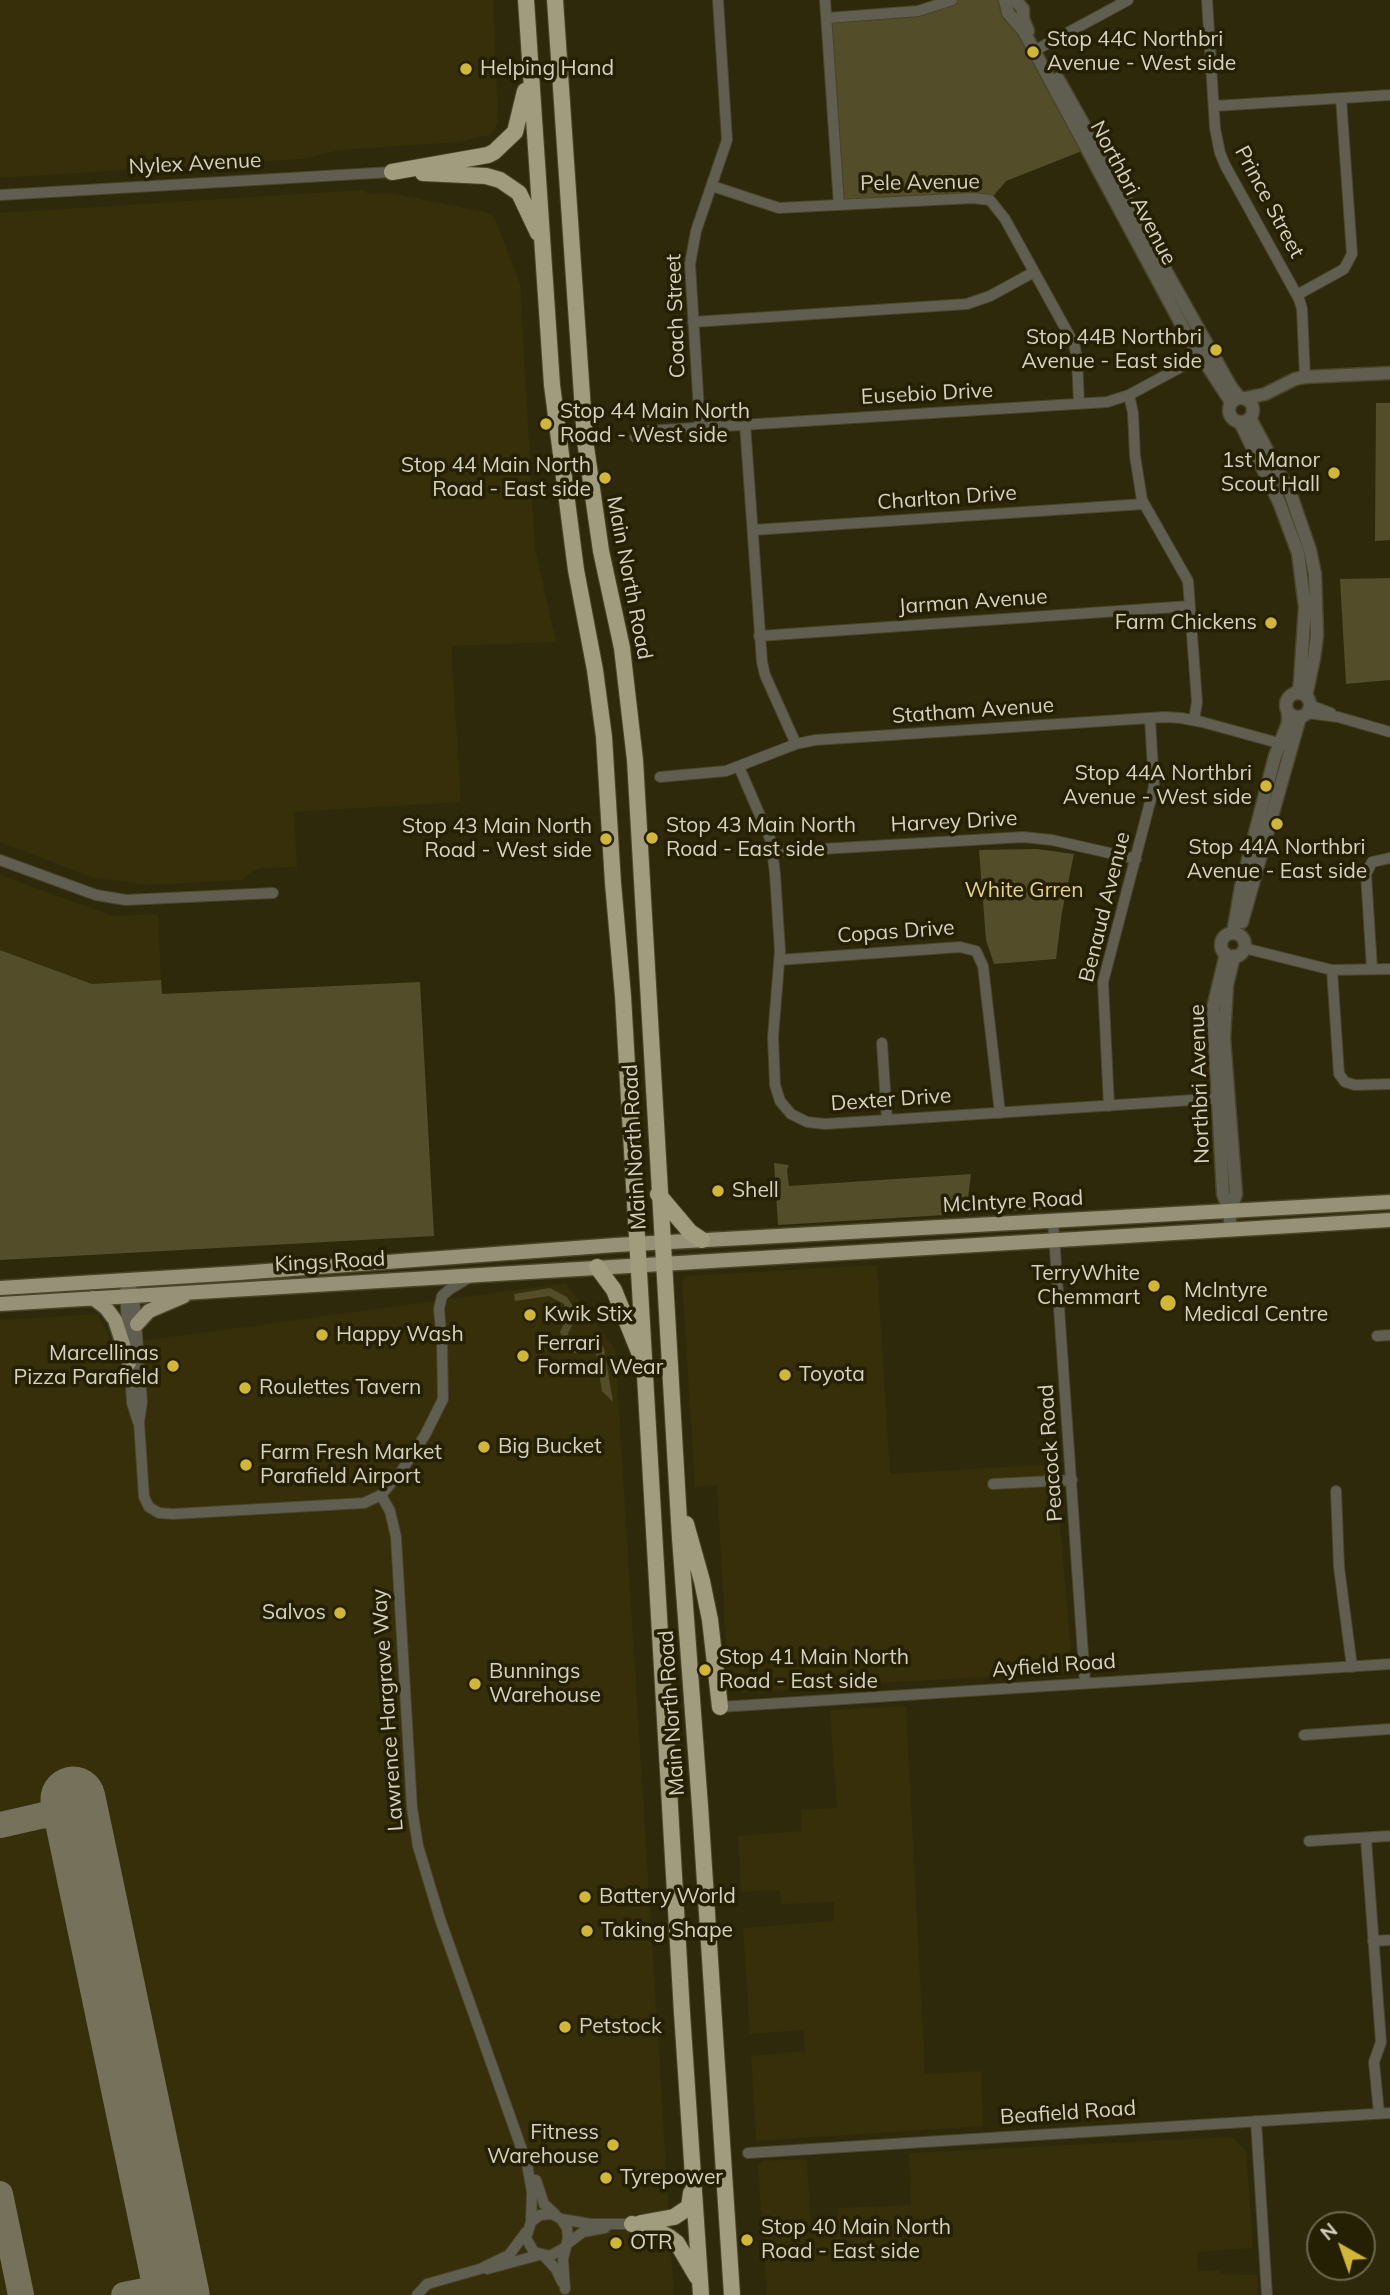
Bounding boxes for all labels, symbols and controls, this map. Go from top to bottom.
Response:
place label: Stop 44C Northbri Avenue - West side [1047,27,1236,77]
marker: Stop 44C Northbri Avenue - West side [1025,44,1041,60]
place label: Helping Hand [480,56,614,82]
marker: Helping Hand [458,61,474,77]
street label: Northbri Avenue [1084,117,1182,269]
street label: Prince Street [1229,142,1309,262]
street label: Nylex Avenue [128,148,262,180]
street label: Pele Avenue [860,169,980,197]
street label: Coach Street [661,253,691,379]
place label: Stop 44B Northbri Avenue - East side [1022,325,1202,375]
marker: Stop 44B Northbri Avenue - East side [1208,342,1224,358]
street label: Eusebio Drive [860,378,994,410]
place label: Stop 44 Main North Road - West side [560,399,750,449]
marker: Stop 44 Main North Road - West side [538,416,554,432]
place label: 1st Manor Scout Hall [1221,448,1320,498]
place label: Stop 44 Main North Road - East side [401,453,591,503]
marker: 1st Manor Scout Hall [1326,465,1342,481]
marker: Stop 44 Main North Road - East side [597,470,613,486]
street label: Charlton Drive [876,481,1018,515]
street label: Main North Road [601,494,657,662]
street label: Jarman Avenue [898,584,1048,620]
place label: Farm Chickens [1115,610,1257,636]
marker: Farm Chickens [1263,615,1279,631]
street label: Statham Avenue [891,693,1055,729]
place label: Stop 44A Northbri Avenue - West side [1063,761,1252,811]
marker: Stop 44A Northbri Avenue - West side [1258,778,1274,794]
street label: Harvey Drive [890,806,1018,838]
place label: Stop 43 Main North Road - East side [666,813,856,863]
place label: Stop 43 Main North Road - West side [402,814,592,864]
marker: Stop 44A Northbri Avenue - East side [1269,816,1285,832]
street label: Benaud Avenue [1074,829,1136,985]
marker: Stop 43 Main North Road - East side [644,830,660,846]
marker: Stop 43 Main North Road - West side [598,831,614,847]
place label: Stop 44A Northbri Avenue - East side [1187,835,1367,885]
park label: White Grren [965,878,1083,904]
street label: Copas Drive [837,915,955,949]
street label: Northbri Avenue [1185,1004,1215,1164]
street label: Main North Road [618,1064,652,1230]
street label: Dexter Drive [830,1083,952,1117]
place label: Shell [732,1178,779,1204]
marker: Shell [710,1183,726,1199]
street label: McIntyre Road [942,1186,1084,1218]
street label: Kings Road [274,1247,386,1277]
place label: TerryWhite Chemmart [1031,1261,1140,1311]
marker: TerryWhite Chemmart [1146,1278,1162,1294]
place label: McIntyre Medical Centre [1184,1278,1328,1328]
marker: McIntyre Medical Centre [1158,1293,1178,1313]
place label: Kwik Stix [544,1302,633,1328]
marker: Kwik Stix [522,1307,538,1323]
place label: Happy Wash [336,1322,464,1348]
marker: Happy Wash [314,1327,330,1343]
place label: Ferrari Formal Wear [537,1331,663,1381]
place label: Marcellinas Pizza Parafield [14,1341,159,1391]
marker: Ferrari Formal Wear [515,1348,531,1364]
marker: Marcellinas Pizza Parafield [165,1358,181,1374]
place label: Toyota [799,1362,865,1388]
marker: Toyota [777,1367,793,1383]
place label: Roulettes Tavern [259,1375,421,1401]
marker: Roulettes Tavern [237,1380,253,1396]
street label: Peacock Road [1034,1384,1068,1522]
place label: Big Bucket [498,1434,602,1460]
marker: Big Bucket [476,1439,492,1455]
place label: Farm Fresh Market Parafield Airport [260,1440,442,1490]
marker: Farm Fresh Market Parafield Airport [238,1457,254,1473]
street label: Lawrence Hargrave Way [367,1588,409,1832]
place label: Salvos [262,1600,326,1626]
marker: Salvos [332,1605,348,1621]
street label: Main North Road [654,1629,690,1797]
place label: Stop 41 Main North Road - East side [719,1645,909,1695]
street label: Ayfield Road [991,1649,1117,1683]
place label: Bunnings Warehouse [489,1659,601,1709]
marker: Stop 41 Main North Road - East side [697,1662,713,1678]
marker: Bunnings Warehouse [467,1676,483,1692]
place label: Battery World [599,1884,736,1910]
marker: Battery World [577,1889,593,1905]
place label: Taking Shape [601,1918,733,1944]
marker: Taking Shape [579,1923,595,1939]
place label: Petstock [579,2014,662,2040]
marker: Petstock [557,2019,573,2035]
street label: Beafield Road [999,2096,1137,2130]
place label: Fitness Warehouse [487,2120,599,2170]
marker: Fitness Warehouse [605,2137,621,2153]
place label: Tyrepower [620,2165,723,2191]
marker: Tyrepower [598,2170,614,2186]
north arrow [1306,2211,1376,2281]
place label: Stop 40 Main North Road - East side [761,2215,951,2265]
text: N [1316,2218,1342,2245]
place label: OTR [630,2230,673,2256]
marker: Stop 40 Main North Road - East side [739,2232,755,2248]
marker: OTR [608,2235,624,2251]

